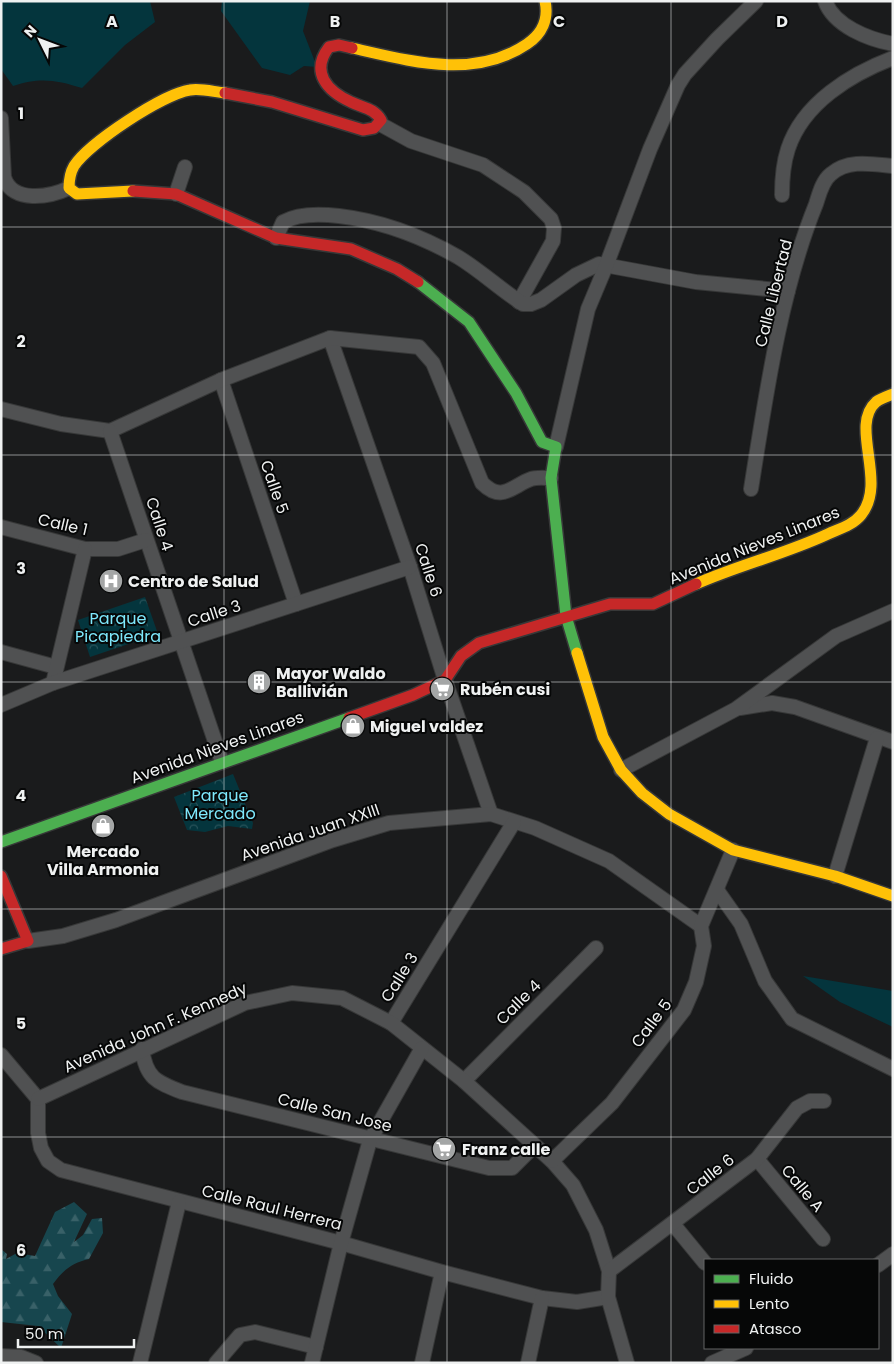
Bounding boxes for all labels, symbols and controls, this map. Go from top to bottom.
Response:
text: A [106,10,118,33]
text: B [330,10,340,33]
text: C [553,10,565,33]
text: D [776,10,788,33]
north arrow [15,15,65,65]
text: N [19,21,41,42]
text: 1 [18,102,24,125]
street label: Calle Libertad [749,237,798,349]
text: 2 [16,330,26,353]
street label: Calle 5 [255,457,294,517]
street label: Calle 4 [140,494,179,554]
street label: Avenida Nieves Linares [665,501,843,590]
street label: Calle 1 [36,508,90,541]
street label: Calle 6 [409,540,448,600]
text: 3 [16,557,26,580]
hospital icon: Centro de Salud [98,568,124,594]
place label: Centro de Salud [128,570,259,593]
street label: Calle 3 [185,594,244,633]
park label: Parque Picapiedra [75,607,161,648]
place label: Mayor Waldo Ballivián [276,662,386,703]
building icon: Mayor Waldo Ballivián [246,669,272,695]
supermarket icon: Rubén cusi [429,676,455,702]
place label: Rubén cusi [460,678,550,701]
street label: Avenida Nieves Linares [127,705,307,789]
shop icon: Miguel valdez [340,713,366,739]
place label: Miguel valdez [370,715,483,738]
text: 4 [16,784,27,807]
park label: Parque Mercado [184,784,256,825]
street label: Avenida Juan XXIII [238,798,383,867]
shop icon: Mercado Villa Armonia [90,813,116,839]
place label: Mercado Villa Armonia [47,840,159,881]
street label: Calle 3 [375,948,424,1007]
street label: Calle 4 [491,975,546,1030]
street label: Avenida John F. Kennedy [60,977,251,1078]
street label: Calle 5 [626,994,677,1052]
text: 5 [16,1012,26,1035]
street label: Calle San Jose [275,1087,394,1138]
supermarket icon: Franz calle [431,1136,457,1162]
place label: Franz calle [462,1138,551,1161]
street label: Calle 6 [681,1148,739,1201]
street label: Calle A [776,1159,830,1217]
street label: Calle Raul Herrera [199,1179,344,1236]
text: 6 [16,1239,26,1262]
legend [704,1259,879,1349]
text: Fluido [749,1268,793,1289]
text: Lento [749,1293,789,1314]
scale bar [18,1316,134,1348]
text: Atasco [749,1318,801,1339]
text: 50 m [25,1323,63,1344]

